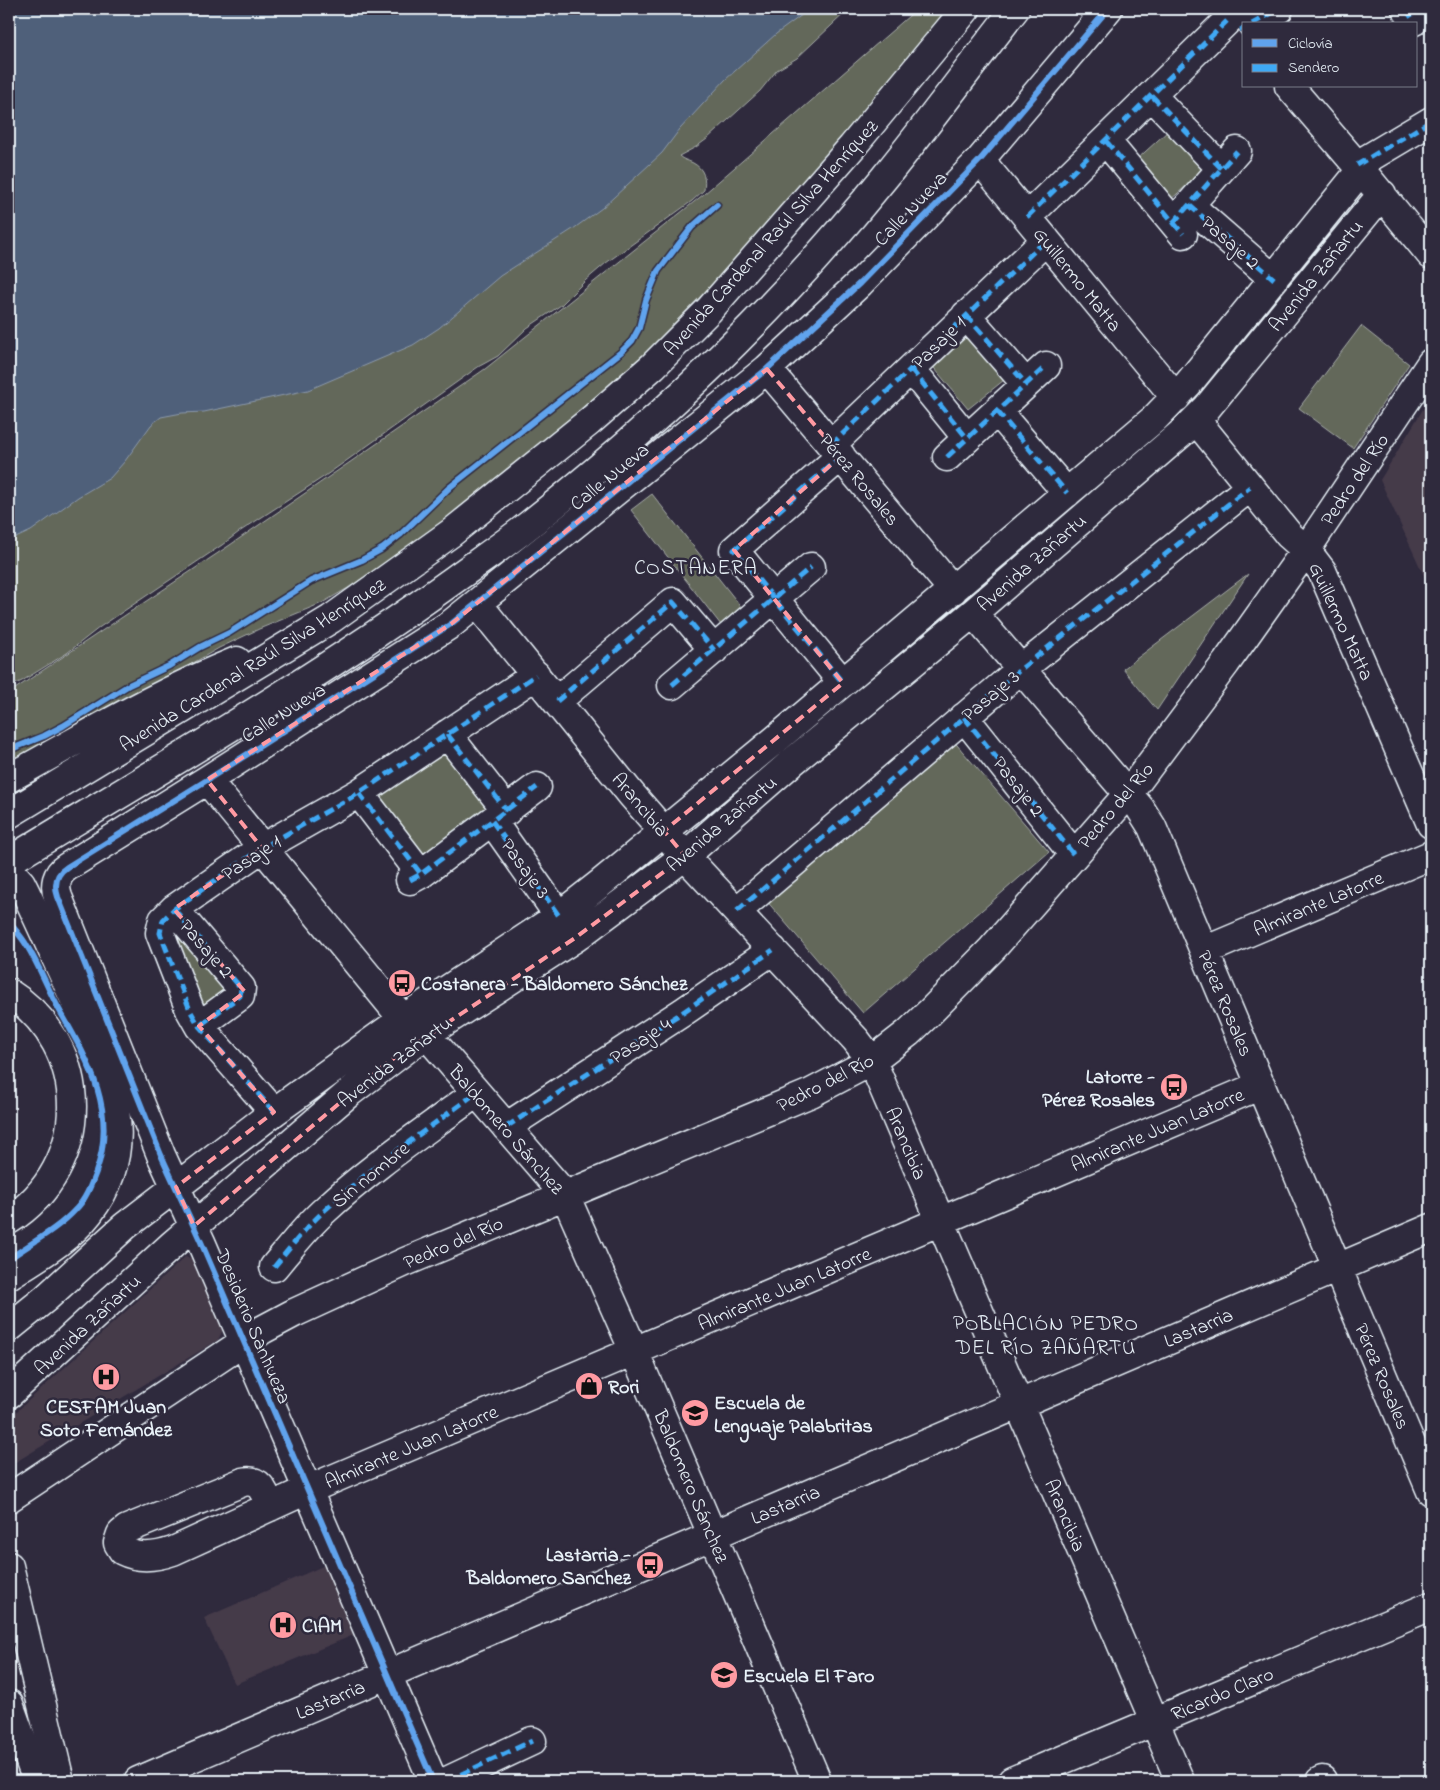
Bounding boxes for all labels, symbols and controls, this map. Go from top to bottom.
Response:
legend [1242,22,1418,88]
text: Ciclovía [1288,33,1333,55]
text: Sendero [1288,57,1340,79]
street label: Avenida Cardenal Raúl Silva Henríquez [658,114,887,363]
street label: Calle Nueva [868,166,955,254]
street label: Pasaje 2 [1193,210,1265,278]
street label: Avenida Zañartu [1262,214,1371,339]
street label: Guillermo Matta [1025,222,1127,339]
street label: Pasaje 1 [906,310,974,377]
street label: Pérez Rosales [811,428,905,533]
street label: Pedro del Río [1314,428,1398,532]
street label: Calle Nueva [565,437,657,519]
street label: Avenida Zañartu [971,508,1094,620]
district label: COSTANERA [634,554,758,584]
street label: Guillermo Matta [1300,558,1380,686]
street label: Avenida Cardenal Raúl Silva Henríquez [114,571,393,760]
street label: Pasaje 3 [956,664,1027,730]
street label: Calle Nueva [236,677,332,752]
street label: Pasaje 2 [984,751,1050,824]
street label: Pedro del Río [1072,757,1162,856]
street label: Arancibia [603,767,675,844]
street label: Avenida Zañartu [661,770,784,880]
street label: Pasaje 1 [217,829,288,889]
street label: Pasaje 3 [492,833,556,906]
street label: Almirante Latorre [1249,865,1389,946]
street label: Pasaje 2 [171,914,239,986]
street label: Pérez Rosales [1188,946,1259,1062]
bus stop icon: Costanera - Baldomero Sánchez [387,968,417,998]
place label: Costanera - Baldomero Sánchez [421,971,688,1000]
street label: Avenida Zañartu [332,1010,459,1116]
street label: Pasaje 4 [605,1011,678,1073]
street label: Pedro del Río [772,1047,880,1121]
street label: Baldomero Sánchez [440,1059,570,1202]
place label: Latorre - Pérez Rosales [1042,1064,1155,1116]
bus stop icon: Latorre - Pérez Rosales [1159,1072,1189,1102]
street label: Almirante Juan Latorre [1067,1082,1249,1181]
street label: Arancibia [876,1103,933,1185]
street label: Sin nombre [326,1135,417,1216]
street label: Pedro del Río [400,1210,508,1278]
street label: Almirante Juan Latorre [694,1241,876,1340]
street label: Desiderio Sanhueza [206,1244,297,1409]
street label: Avenida Zañartu [29,1268,149,1383]
street label: Lastarria [1160,1302,1238,1357]
district label: POBLACIÓN PEDRO DEL RÍO ZAÑARTU [953,1310,1139,1364]
street label: Pérez Rosales [1345,1319,1416,1435]
hospital icon: CESFAM Juan Soto Fernández [91,1362,121,1392]
shop icon: Rori [574,1371,604,1401]
place label: Rori [608,1374,640,1403]
place label: Escuela de Lenguaje Palabritas [714,1390,873,1443]
place label: CESFAM Juan Soto Fernández [40,1394,173,1446]
school or university icon: Escuela de Lenguaje Palabritas [680,1398,710,1428]
street label: Almirante Juan Latorre [321,1399,503,1498]
street label: Baldomero Sánchez [644,1405,735,1569]
street label: Arancibia [1035,1475,1092,1557]
street label: Lastarria [747,1479,825,1534]
place label: Lastarria - Baldomero Sanchez [465,1542,632,1594]
bus stop icon: Lastarria - Baldomero Sanchez [635,1550,665,1580]
hospital icon: CIAM [268,1610,298,1640]
place label: CIAM [302,1613,342,1642]
school or university icon: Escuela El Faro [709,1660,739,1690]
street label: Ricardo Claro [1167,1661,1279,1730]
place label: Escuela El Faro [743,1663,875,1692]
street label: Lastarria [292,1674,370,1729]

